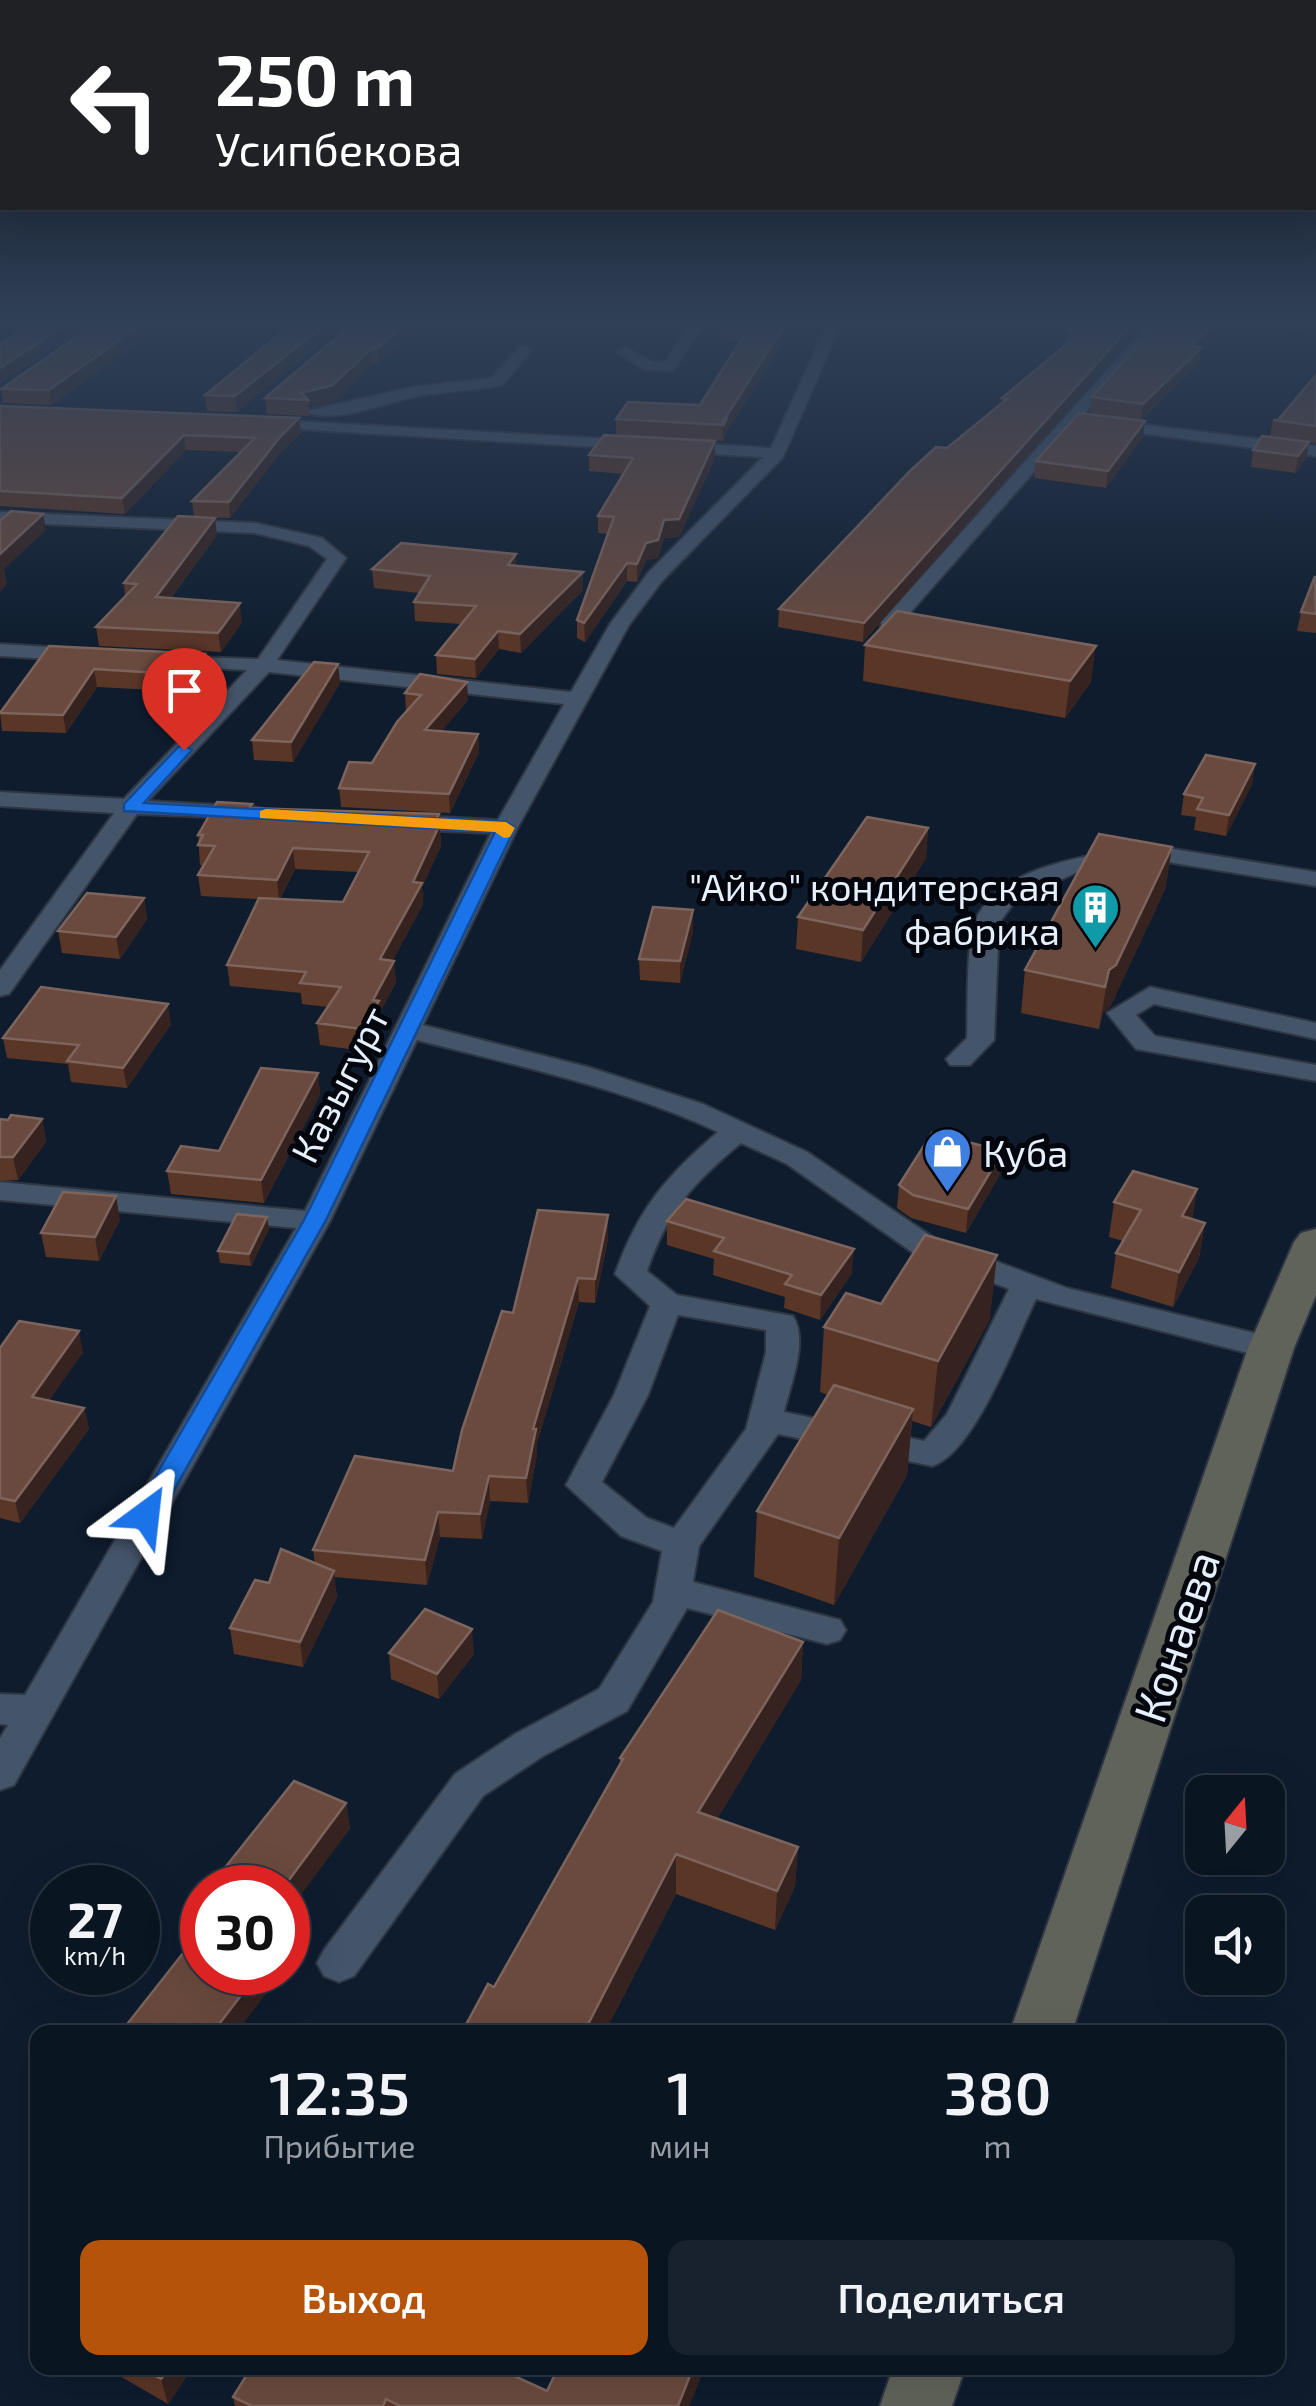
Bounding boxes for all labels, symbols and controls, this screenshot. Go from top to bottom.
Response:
text: 250 m [215,36,415,120]
icon: left [50,40,180,170]
text: Усипбекова [215,121,462,175]
pin [142,648,227,751]
icon: arrive [157,663,212,718]
place label: "Айко" кондитерская фабрика [689,863,1060,953]
building icon: "Айко" кондитерская фабрика [1069,882,1121,950]
street label: Казыгурт [280,998,398,1170]
shop icon: Куба [922,1126,974,1194]
place label: Куба [983,1129,1068,1175]
position arrow [94,1463,198,1567]
street label: Конаева [1121,1543,1229,1729]
north arrow [1185,1775,1285,1875]
map controls [1185,1775,1285,1995]
speed limit sign: 30 [180,1865,310,1995]
text: 27 [67,1888,123,1948]
button: sound [1185,1895,1285,1995]
text: km/h [64,1940,126,1970]
text: 12:35 [269,2055,410,2127]
text: 1 [667,2055,692,2127]
text: 380 [944,2055,1052,2127]
text: Прибытие [263,2126,415,2164]
text: мин [649,2126,710,2164]
text: m [984,2126,1012,2164]
button: Выход [80,2240,648,2355]
button: Поделиться [668,2240,1235,2355]

